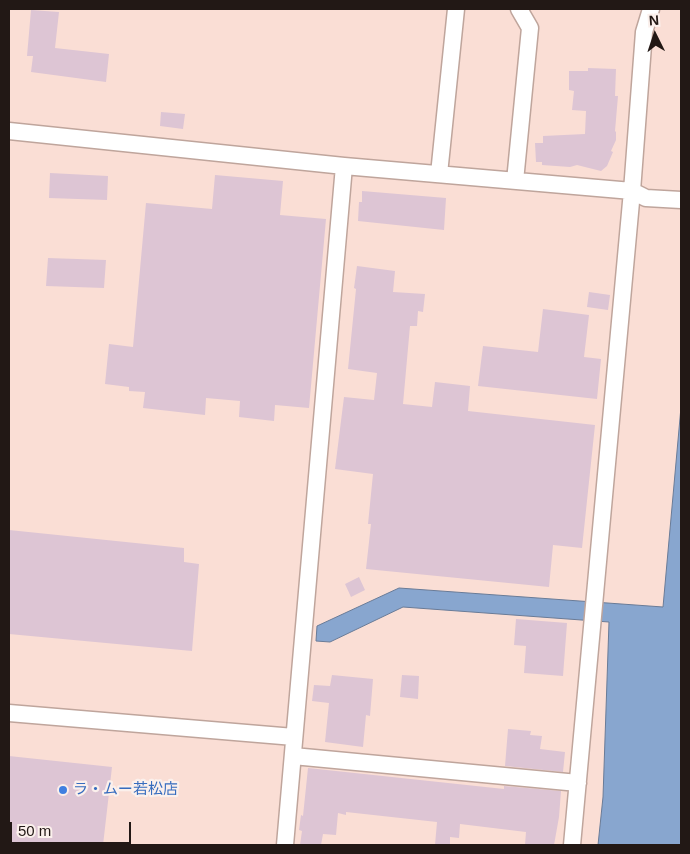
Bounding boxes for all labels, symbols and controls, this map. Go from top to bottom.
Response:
north arrow [630,10,680,60]
text: N [648,12,660,28]
place label: ラ・ムー若松店 [73,781,178,799]
marker: ラ・ムー若松店 [57,784,69,796]
scale bar [12,812,134,844]
text: 50 m [18,822,51,839]

